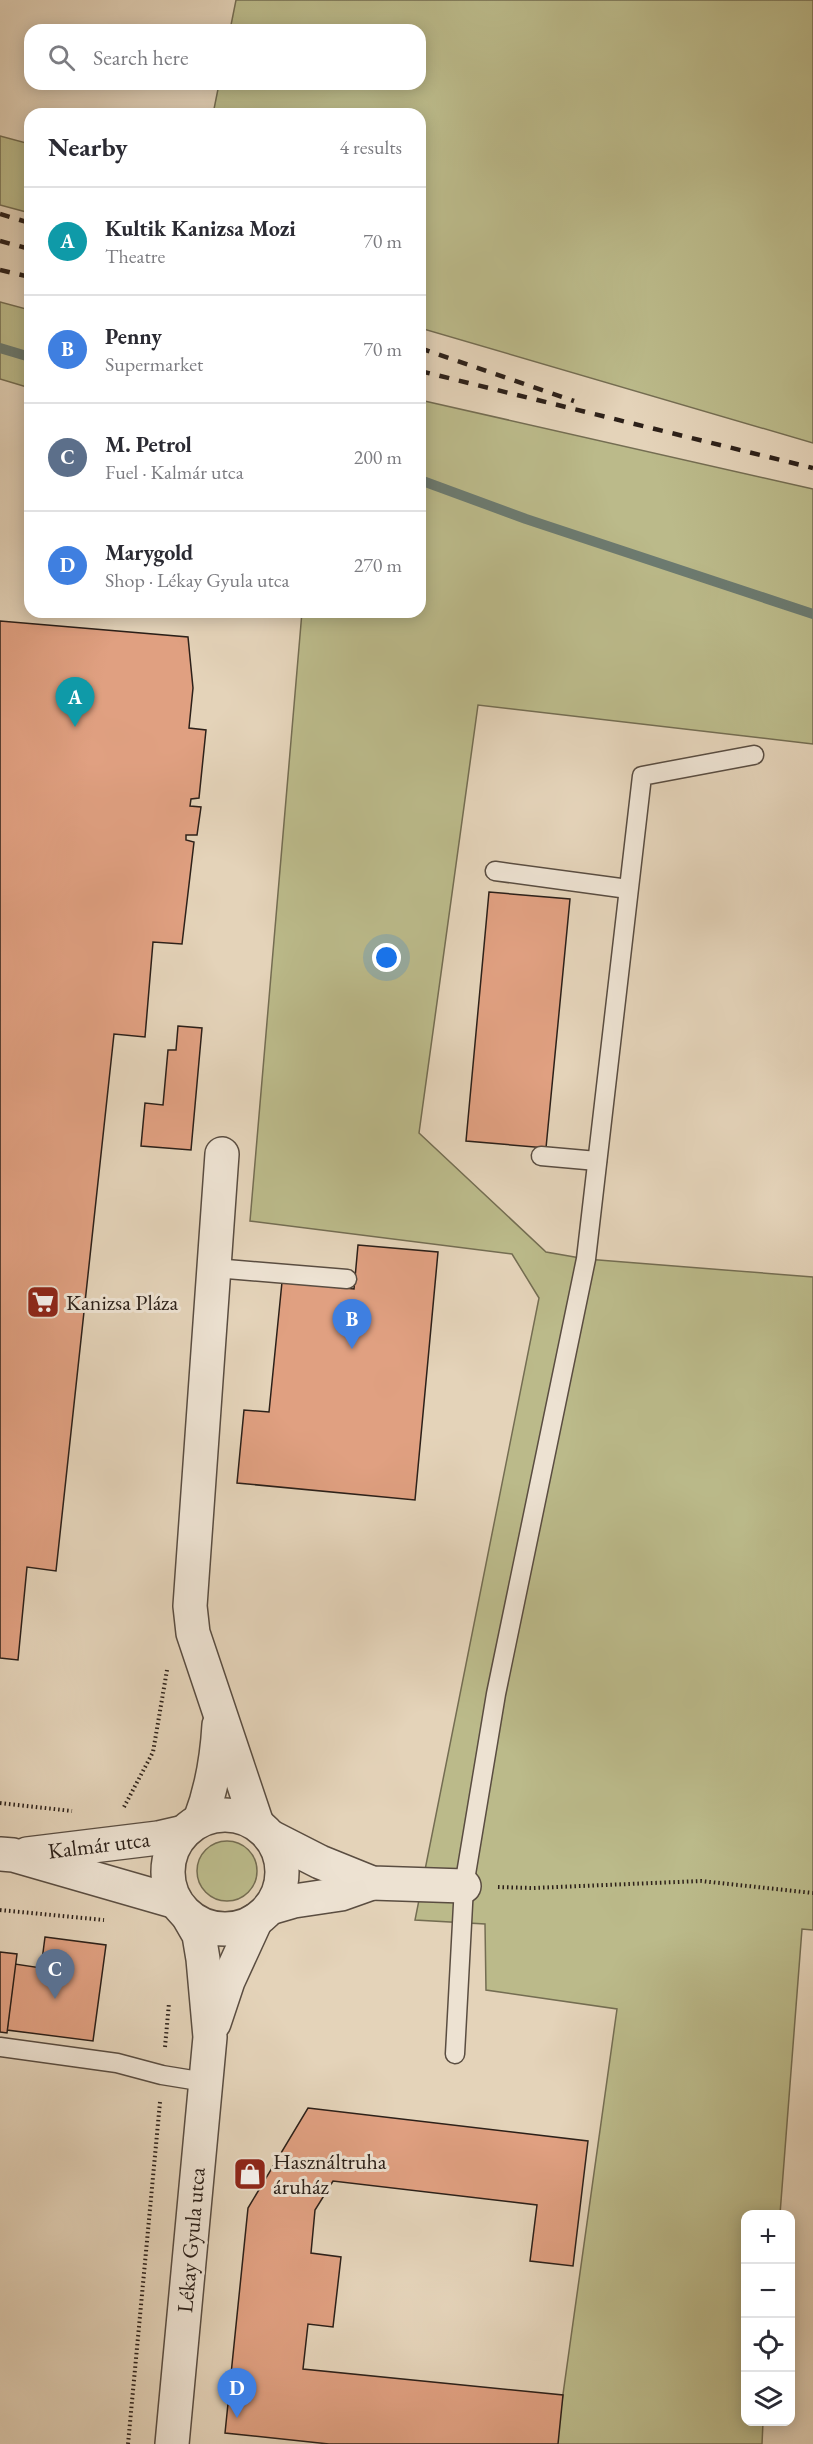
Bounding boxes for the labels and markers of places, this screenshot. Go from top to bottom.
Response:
pin: A [56,678,94,727]
supermarket icon: Kanizsa Pláza [25,1284,61,1320]
place label: Kanizsa Pláza [66,1288,178,1317]
pin: B [332,1300,372,1349]
pin: C [36,1950,74,1999]
place label: Használtruha áruház [273,2147,387,2201]
shop icon: Használtruha áruház [232,2156,268,2192]
pin: D [218,2368,256,2418]

